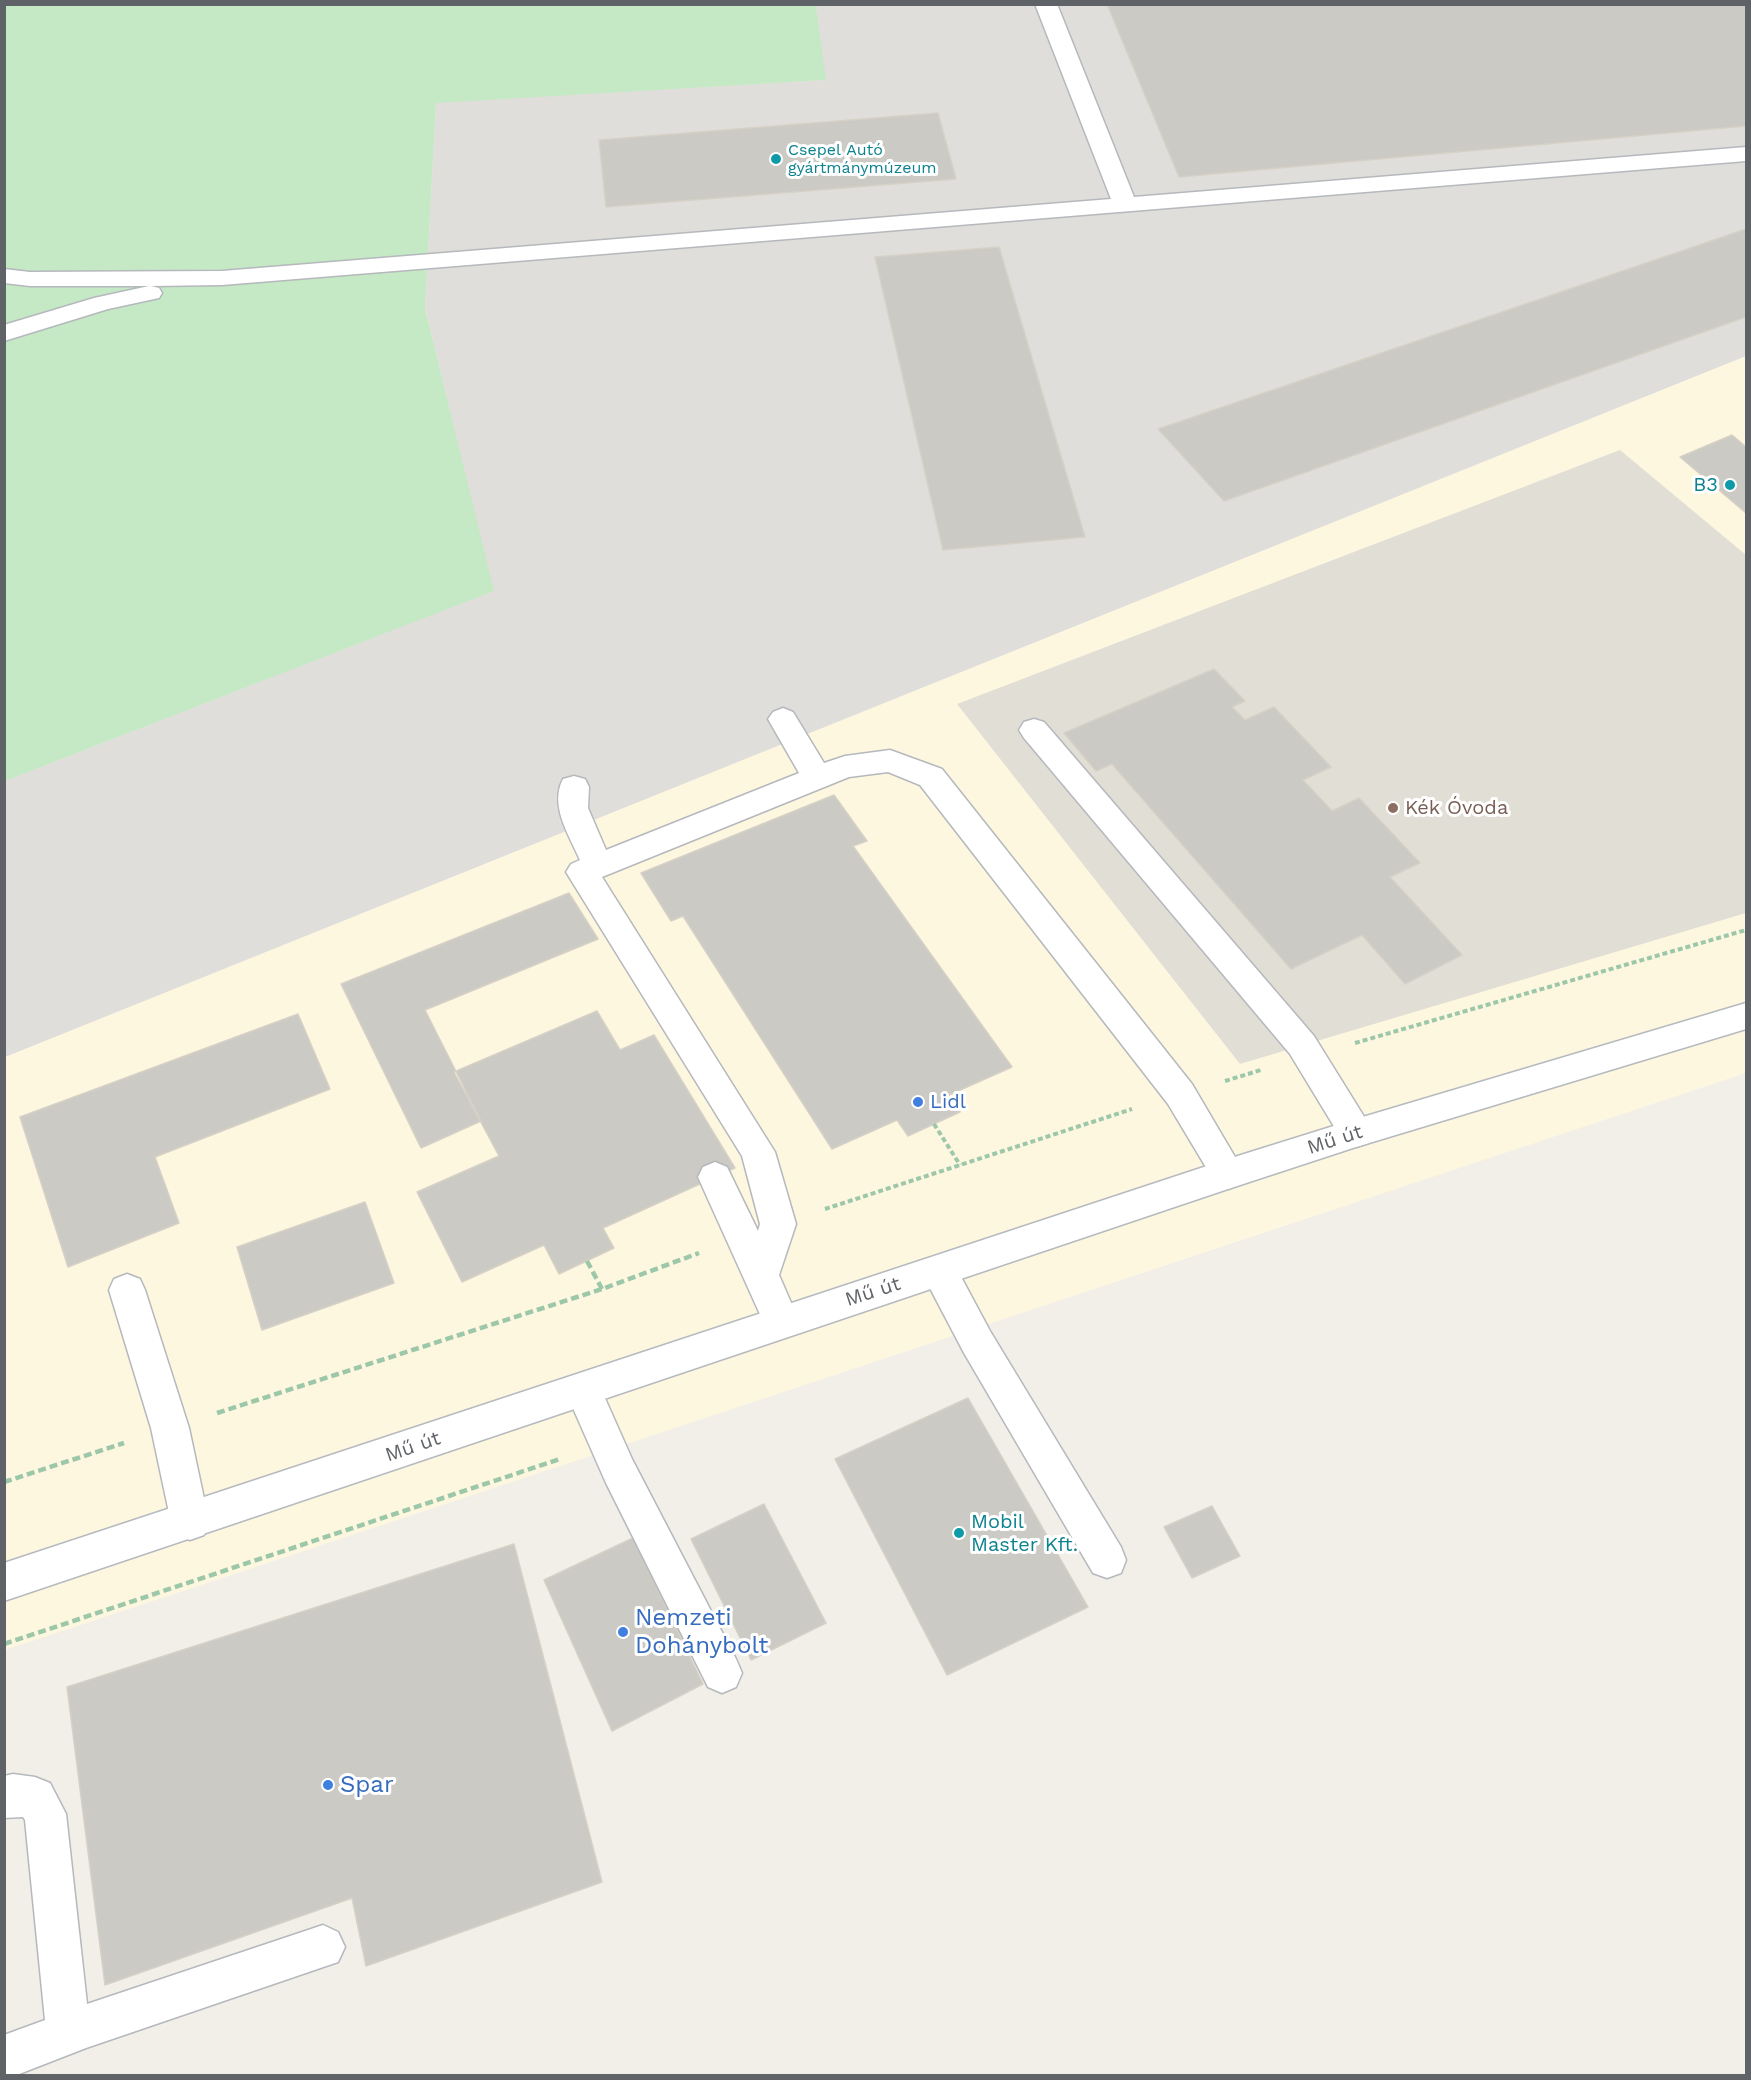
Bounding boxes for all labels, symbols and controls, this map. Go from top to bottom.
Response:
place label: Csepel Autó gyártmánymúzeum [788,140,936,178]
marker: Csepel Autó gyártmánymúzeum [769,152,783,166]
place label: B3 [1693,473,1718,497]
marker: B3 [1723,478,1737,492]
place label: Kék Óvoda [1405,796,1508,820]
marker: Kék Óvoda [1386,801,1400,815]
place label: Lidl [930,1090,966,1114]
marker: Lidl [911,1095,925,1109]
street label: Mű út [1304,1120,1366,1160]
street label: Mű út [842,1272,904,1312]
street label: Mű út [382,1426,444,1468]
place label: Mobil Master Kft. [971,1510,1078,1557]
marker: Mobil Master Kft. [952,1526,966,1540]
place label: Nemzeti Dohánybolt [635,1604,768,1660]
marker: Nemzeti Dohánybolt [616,1625,630,1639]
place label: Spar [340,1771,394,1799]
marker: Spar [321,1778,335,1792]

